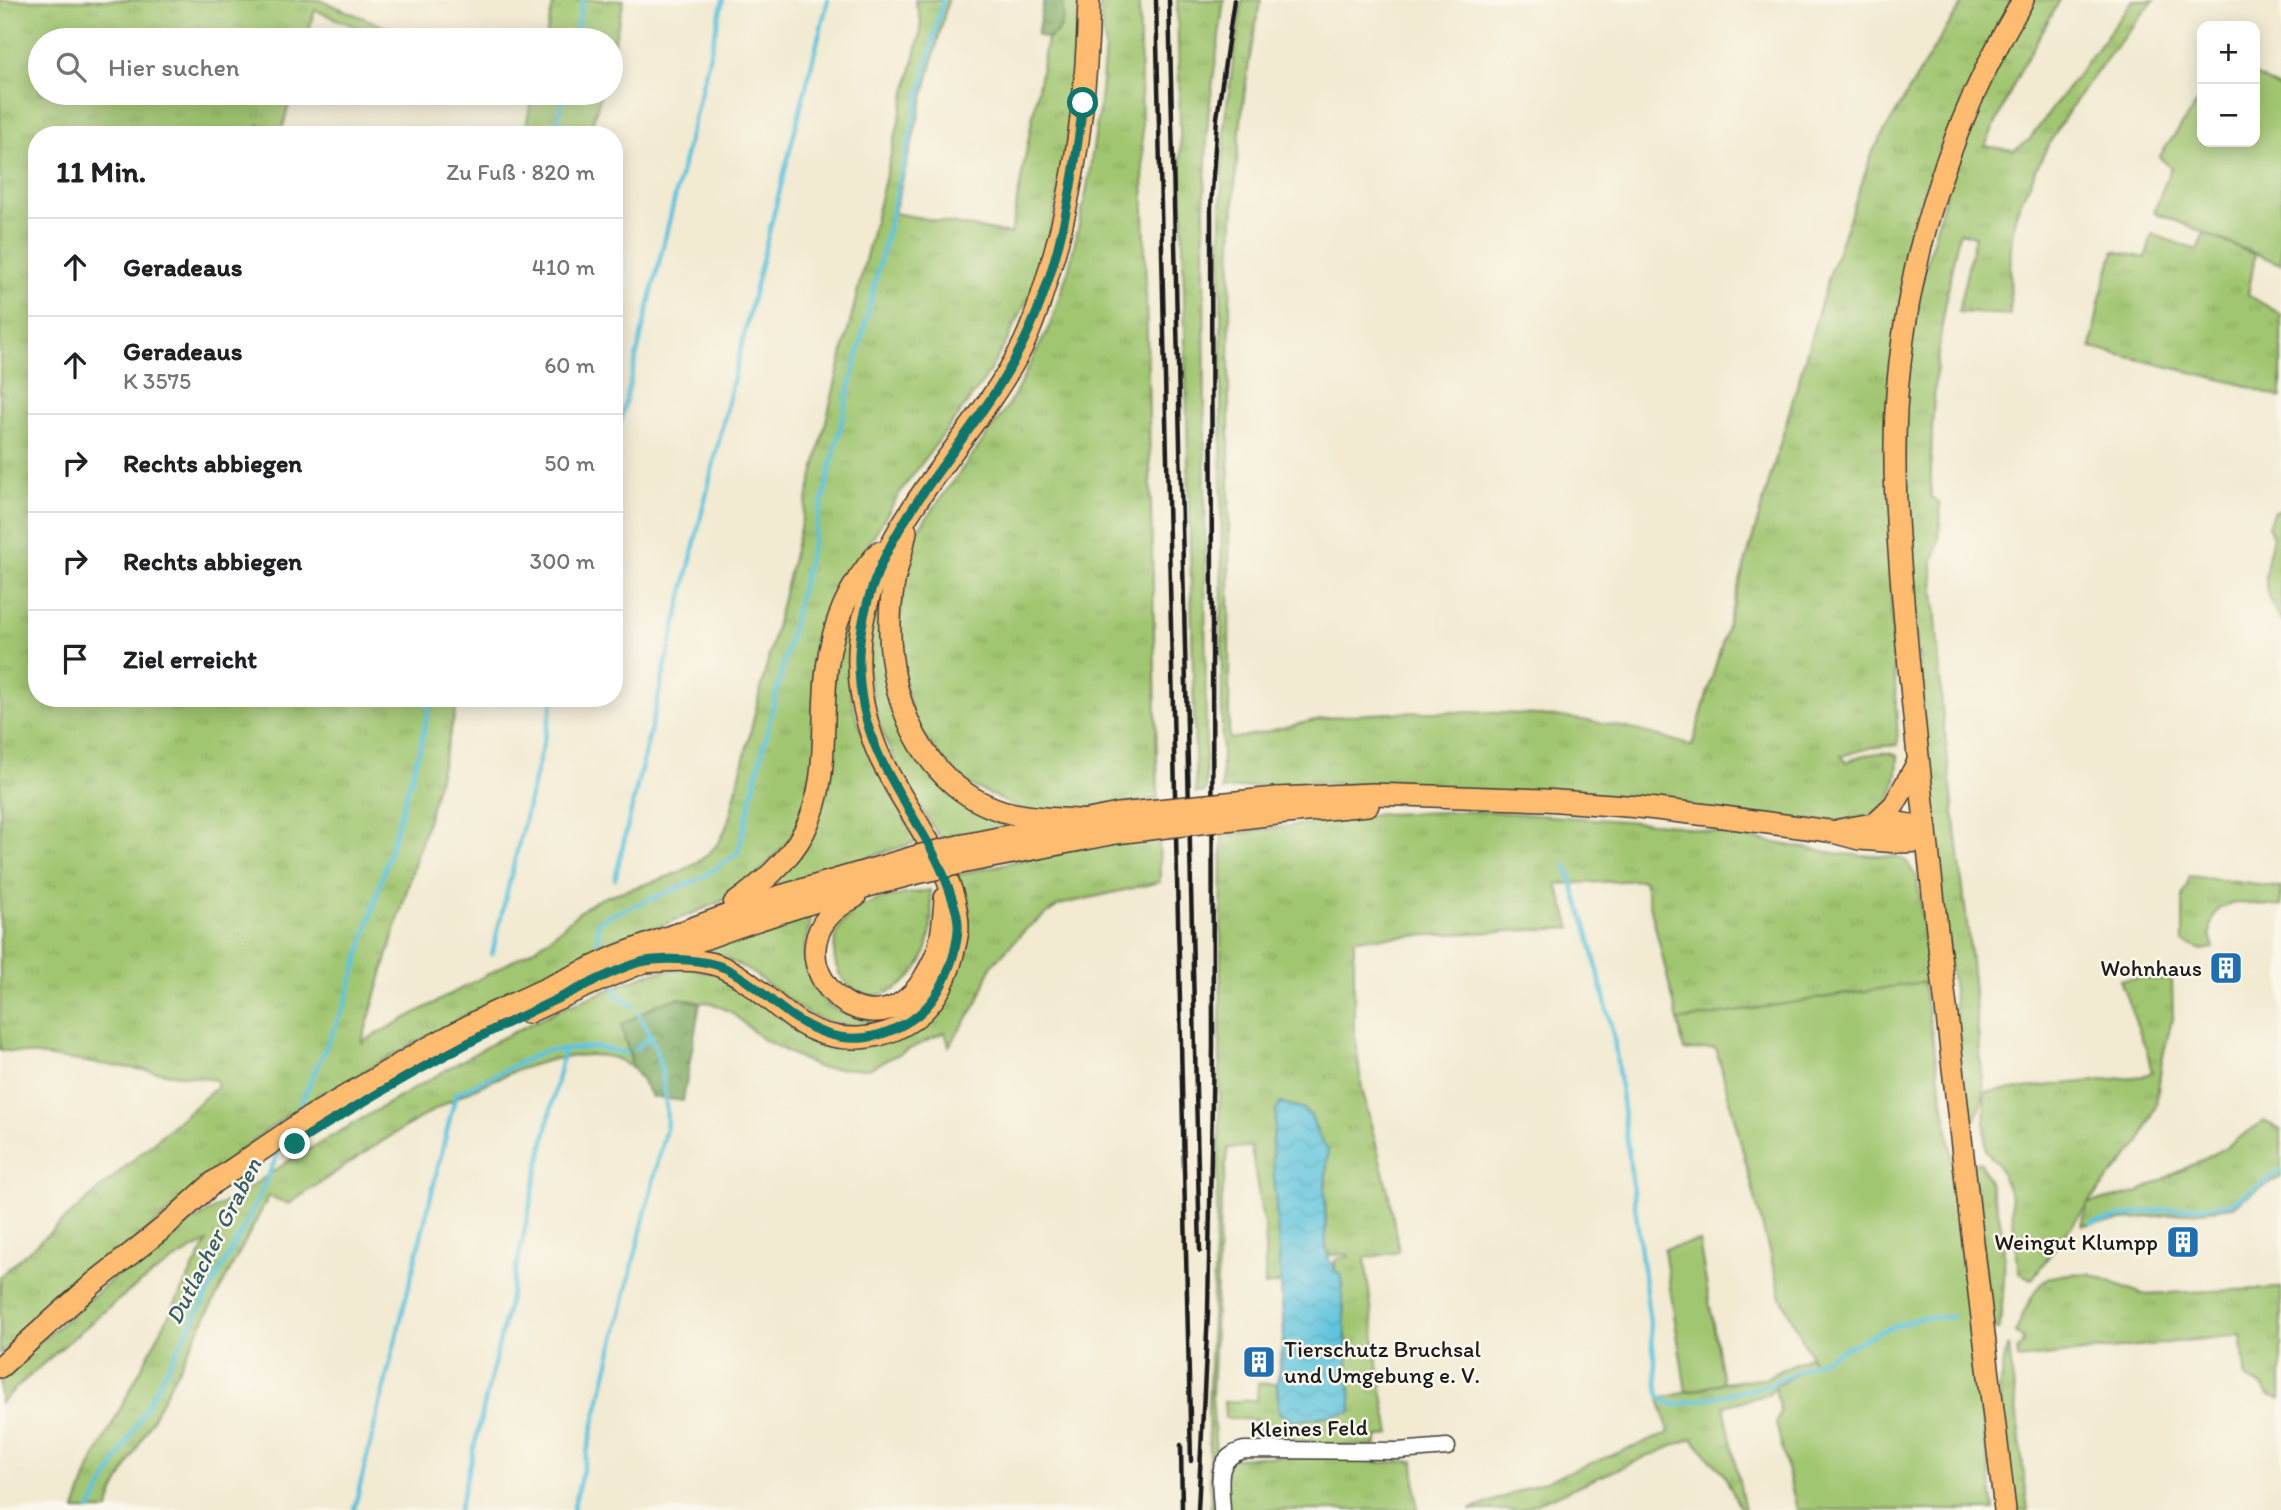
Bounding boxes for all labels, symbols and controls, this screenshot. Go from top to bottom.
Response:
map controls [2197,21,2260,147]
button: + [2197,21,2260,84]
search box [28,28,623,105]
icon: search [52,48,90,86]
text: Hier suchen [108,51,240,83]
button: − [2197,84,2260,147]
route start [1067,87,1098,118]
text: 11 Min. [56,153,146,190]
text: Zu Fuß · 820 m [446,158,595,186]
icon: ahead [56,248,94,286]
text: Geradeaus [123,251,242,283]
text: 410 m [532,253,595,281]
text: Geradeaus [123,335,242,367]
icon: ahead [56,346,94,384]
text: 60 m [544,351,595,379]
text: K 3575 [123,367,191,395]
icon: right [56,444,94,482]
text: Rechts abbiegen [123,447,302,479]
text: 50 m [544,449,595,477]
icon: right [56,542,94,580]
text: Rechts abbiegen [123,545,302,577]
text: 300 m [530,547,595,575]
icon: arrive [56,640,94,678]
text: Ziel erreicht [123,643,257,675]
building icon: Wohnhaus [2207,949,2245,987]
place label: Wohnhaus [2100,954,2202,982]
route end [279,1128,310,1159]
water label: Dutlacher Graben [159,1153,267,1329]
building icon: Weingut Klumpp [2164,1223,2202,1261]
place label: Weingut Klumpp [1994,1228,2158,1256]
place label: Tierschutz Bruchsal und Umgebung e. V. [1284,1335,1481,1389]
building icon: Tierschutz Bruchsal und Umgebung e. V. [1240,1343,1278,1381]
street label: Kleines Feld [1250,1413,1368,1443]

